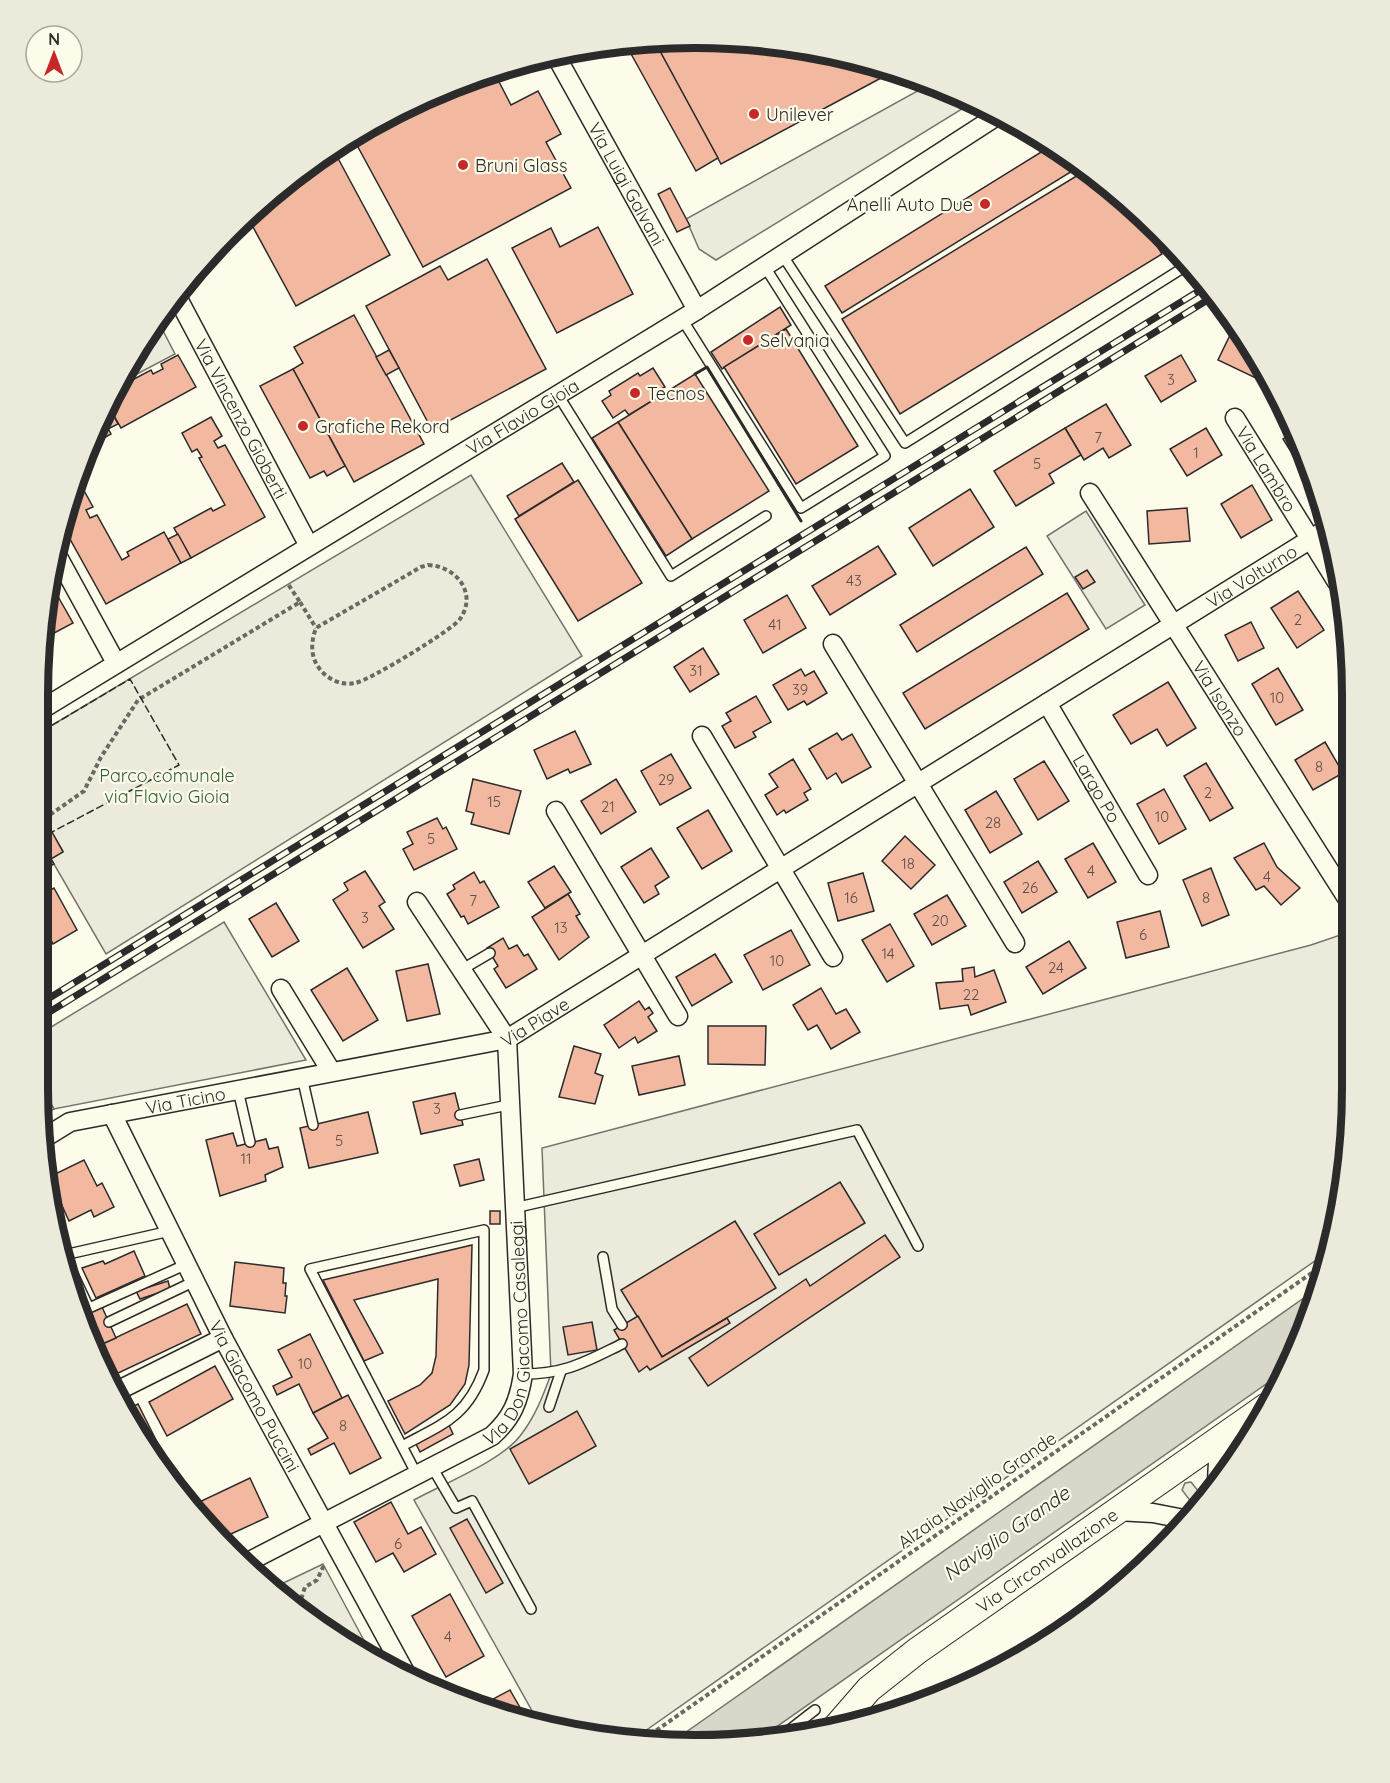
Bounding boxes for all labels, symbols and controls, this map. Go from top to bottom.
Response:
north arrow [24,24,84,84]
text: N [48,29,60,49]
place label: Unilever [766,103,834,126]
marker: Unilever [747,107,761,121]
street label: Via Luigi Galvani [583,118,670,249]
place label: Bruni Glass [475,154,568,177]
marker: Bruni Glass [456,158,470,172]
place label: Anelli Auto Due [847,193,973,216]
marker: Anelli Auto Due [978,197,992,211]
place label: Selvania [760,329,830,352]
marker: Selvania [741,333,755,347]
street label: Via Vincenzo Gioberti [190,335,293,502]
house number: 3 [1167,370,1175,389]
street label: Via Flavio Gioia [462,373,583,460]
place label: Tecnos [647,382,705,405]
marker: Tecnos [628,386,642,400]
place label: Grafiche Rekord [315,415,450,438]
marker: Grafiche Rekord [296,419,310,433]
street label: Via Lambro [1231,422,1302,516]
house number: 7 [1094,428,1102,447]
house number: 1 [1193,443,1199,462]
house number: 5 [1033,454,1041,473]
street label: Via Volturno [1202,539,1301,613]
house number: 43 [846,571,862,590]
house number: 2 [1294,610,1302,629]
house number: 41 [768,615,782,634]
street label: Via Isonzo [1188,656,1253,740]
house number: 31 [689,661,703,680]
house number: 39 [792,680,808,699]
house number: 10 [1270,688,1284,707]
street label: Largo Po [1068,750,1126,827]
house number: 8 [1315,757,1323,776]
park label: Parco comunale via Flavio Gioia [99,764,235,808]
house number: 29 [658,770,674,789]
house number: 2 [1204,783,1212,802]
house number: 15 [487,792,501,811]
house number: 21 [601,797,615,816]
house number: 10 [1155,807,1169,826]
house number: 28 [985,813,1001,832]
house number: 5 [427,829,435,848]
house number: 18 [901,854,915,873]
house number: 4 [1087,861,1095,880]
house number: 4 [1263,867,1271,886]
house number: 26 [1022,878,1038,897]
house number: 16 [844,888,858,907]
house number: 8 [1202,888,1210,907]
house number: 7 [469,891,477,910]
house number: 3 [361,908,369,927]
house number: 20 [931,911,949,930]
house number: 13 [554,918,568,937]
house number: 6 [1139,925,1147,944]
house number: 14 [881,944,895,963]
house number: 10 [770,951,784,970]
house number: 24 [1048,958,1064,977]
house number: 22 [963,985,979,1004]
street label: Via Piave [496,992,573,1052]
street label: Via Ticino [144,1081,227,1119]
house number: 3 [433,1099,441,1118]
house number: 5 [335,1131,343,1150]
house number: 11 [240,1149,252,1168]
street label: Via Don Giacomo Casaleggi [479,1220,535,1450]
street label: Via Giacomo Puccini [204,1316,305,1476]
house number: 10 [298,1354,312,1373]
house number: 8 [339,1416,347,1435]
street label: Alzaia Naviglio Grande [893,1427,1061,1553]
water label: Naviglio Grande [938,1481,1074,1585]
street label: Via Circonvallazione [971,1503,1122,1618]
house number: 6 [394,1534,402,1553]
house number: 4 [444,1627,452,1646]

